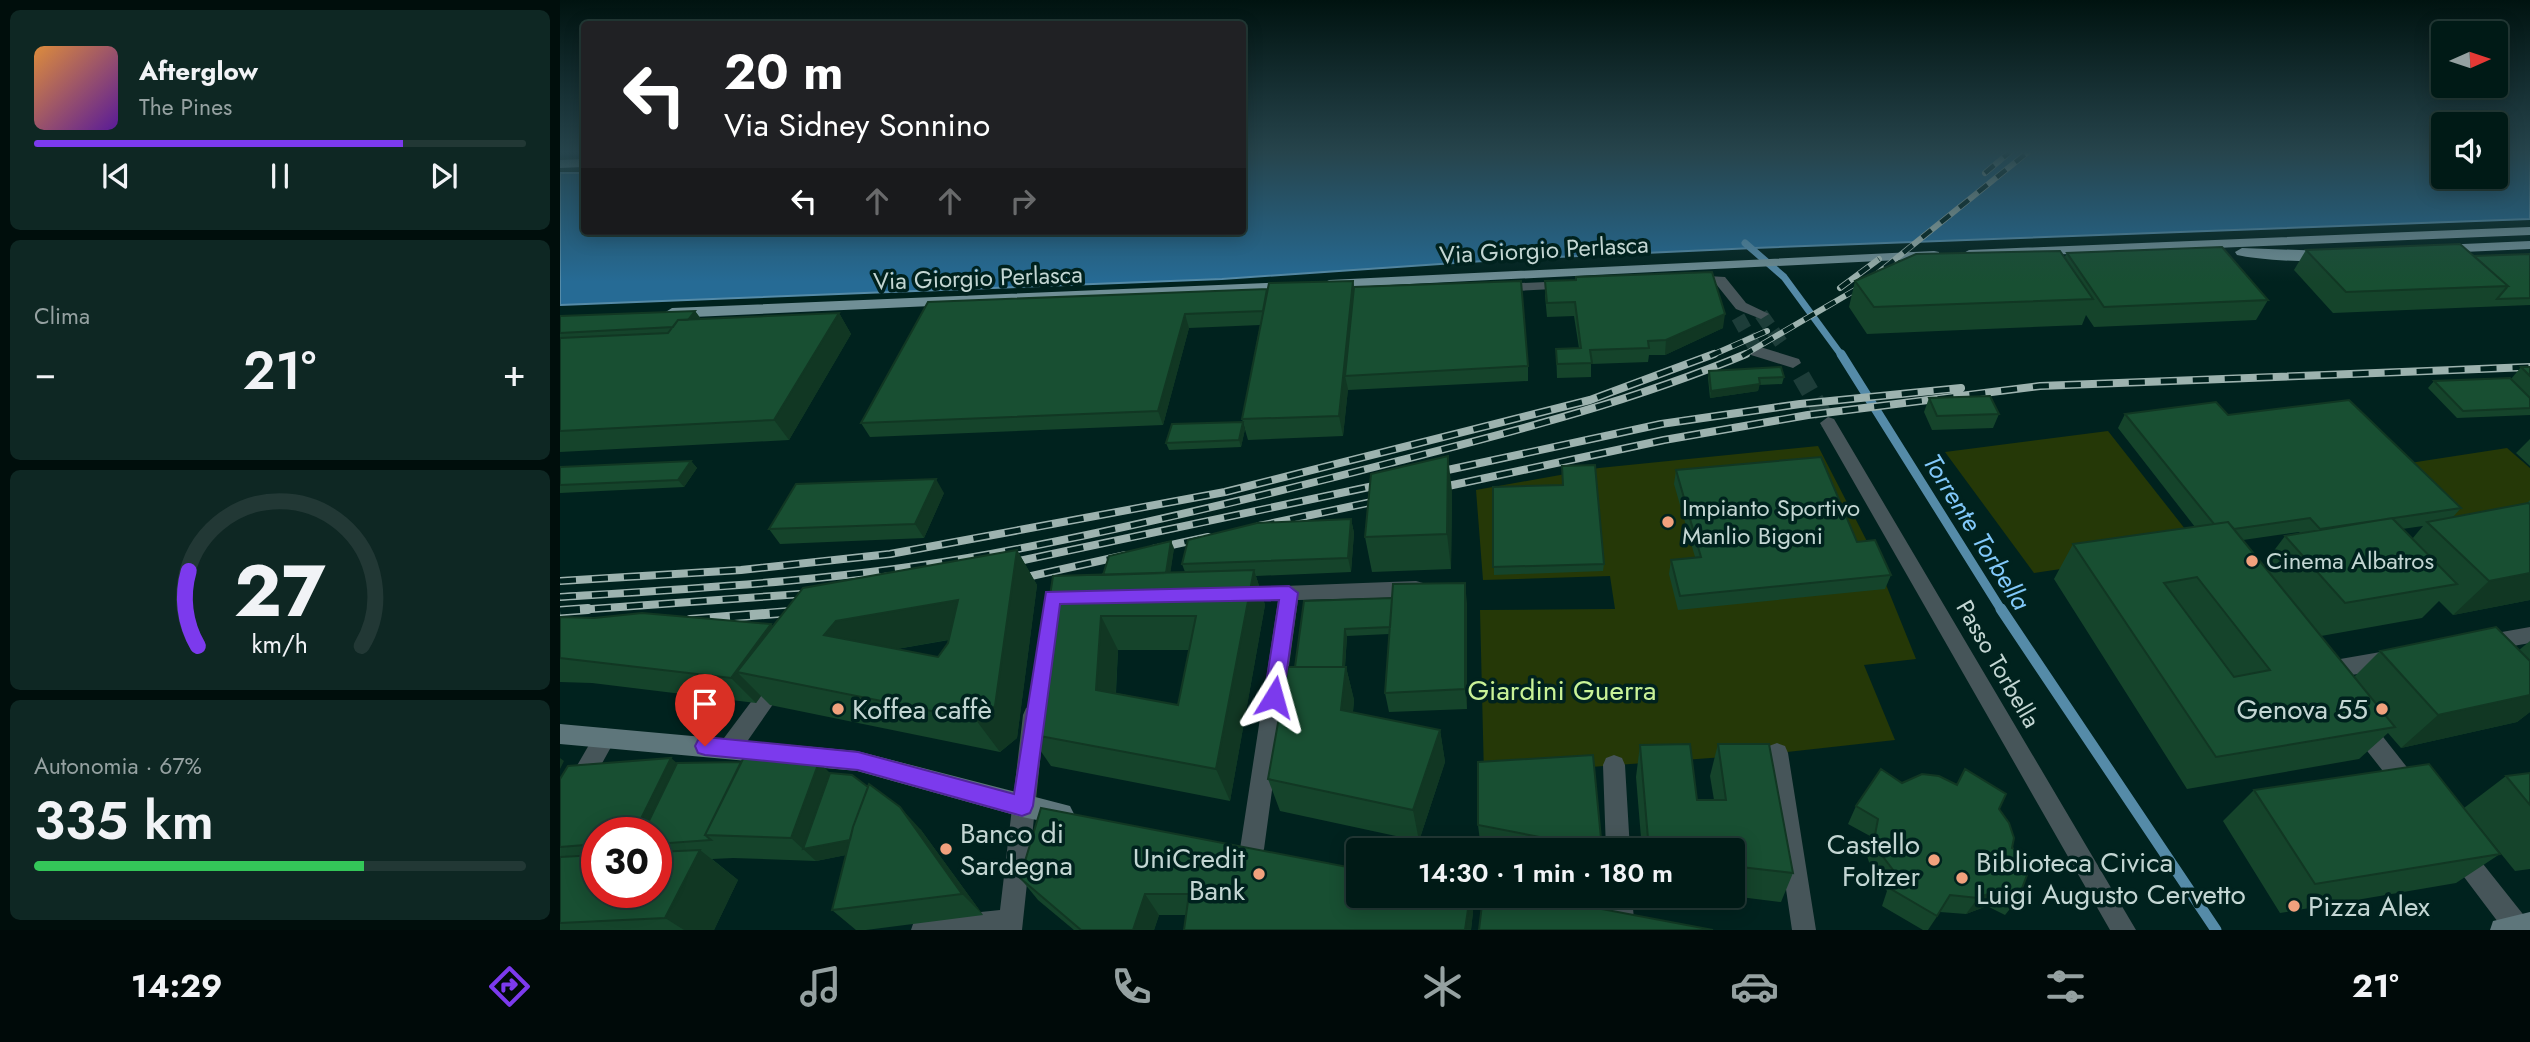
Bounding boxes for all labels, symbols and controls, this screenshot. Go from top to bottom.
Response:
north arrow [2431,21,2508,98]
map controls [2431,21,2508,189]
text: 20 m [724,37,843,107]
icon: left [609,49,700,140]
text: Afterglow [139,52,258,90]
text: The Pines [139,90,232,124]
text: Via Sidney Sonnino [724,102,990,148]
button: sound [2431,112,2508,189]
icon: previous [97,157,135,195]
icon: pause [261,157,299,195]
icon: next [425,157,463,195]
icon: left [785,182,823,220]
icon: ahead [858,182,896,220]
icon: ahead [931,182,969,220]
icon: right [1004,182,1042,220]
street label: Via Giorgio Perlasca [1438,227,1650,272]
street label: Via Giorgio Perlasca [873,256,1083,299]
text: Clima [34,299,90,333]
text: 21° [243,333,316,409]
text: − [34,345,56,400]
text: + [503,345,526,400]
water label: Torrente Torbella [1914,447,2041,618]
place label: Impianto Sportivo Manlio Bigoni [1682,490,1860,553]
marker: Impianto Sportivo Manlio Bigoni [1660,514,1676,530]
text: 27 [234,538,326,643]
place label: Cinema Albatros [2266,543,2434,578]
marker: Cinema Albatros [2244,553,2260,569]
street label: Passo Torbella [1948,593,2049,734]
text: km/h [252,626,308,662]
position arrow [1237,660,1311,734]
park label: Giardini Guerra [1467,670,1657,711]
pin [675,674,735,746]
icon: arrive [686,685,724,723]
place label: Koffea caffè [852,689,992,730]
place label: Genova 55 [2237,689,2368,730]
marker: Koffea caffè [830,701,846,717]
marker: Genova 55 [2374,701,2390,717]
text: Autonomia · 67% [34,749,202,783]
text: 335 km [34,783,214,859]
place label: Banco di Sardegna [960,813,1073,886]
speed limit sign: 30 [581,817,672,908]
place label: Castello Foltzer [1827,824,1920,897]
place label: UniCredit Bank [1133,838,1246,911]
marker: Banco di Sardegna [938,841,954,857]
place label: Biblioteca Civica Luigi Augusto Cervetto [1976,842,2246,915]
marker: Castello Foltzer [1926,852,1942,868]
text: 14:30 · 1 min · 180 m [1418,854,1673,892]
marker: UniCredit Bank [1251,866,1267,882]
marker: Biblioteca Civica Luigi Augusto Cervetto [1954,870,1970,886]
place label: Pizza Alex [2308,886,2430,927]
marker: Pizza Alex [2286,898,2302,914]
icon: directions [485,962,534,1011]
icon: music [796,962,845,1011]
icon: phone [1107,962,1156,1011]
icon: climate [1418,962,1467,1011]
icon: car [1730,962,1779,1011]
icon: filters [2041,962,2090,1011]
text: 14:29 [131,963,222,1009]
text: 21° [2352,963,2399,1009]

